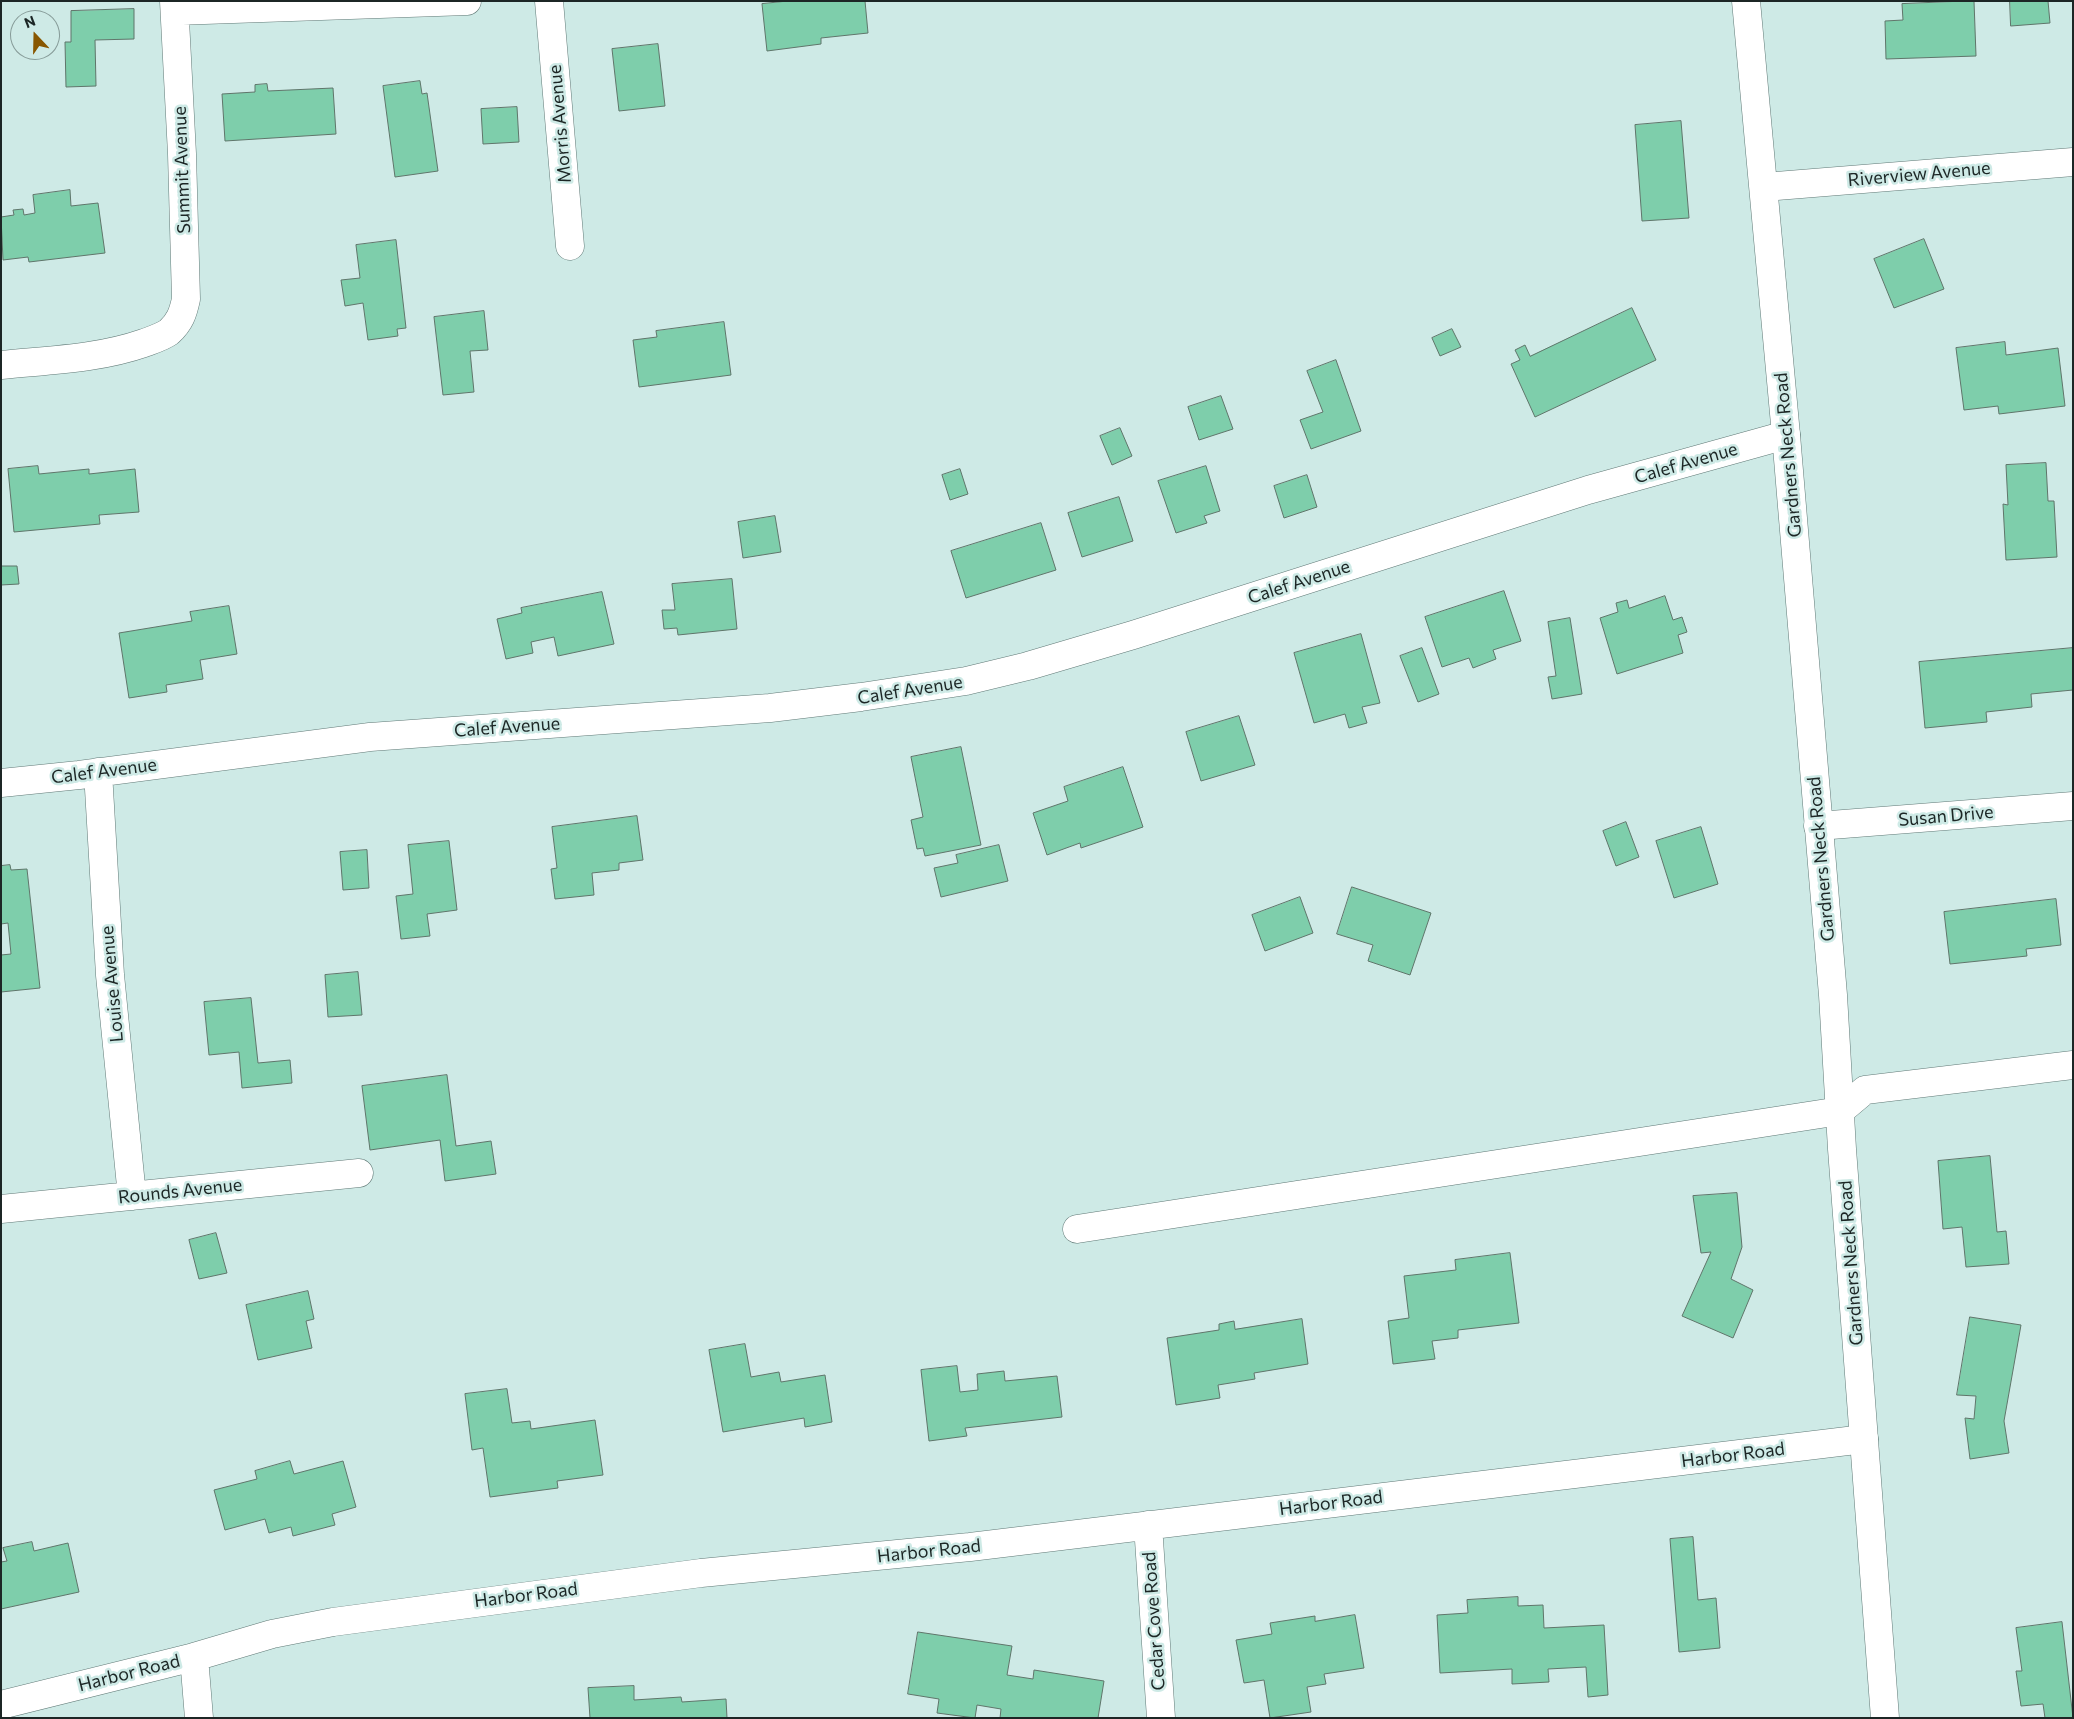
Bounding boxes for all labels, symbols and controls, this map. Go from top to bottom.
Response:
north arrow [10,10,60,60]
text: N [22,12,38,31]
street label: Morris Avenue [544,64,576,184]
street label: Summit Avenue [169,106,195,234]
street label: Riverview Avenue [1847,157,1991,191]
street label: Gardners Neck Road [1770,372,1806,538]
street label: Calef Avenue [1632,438,1740,488]
street label: Calef Avenue [1245,555,1353,609]
street label: Calef Avenue [856,671,964,709]
street label: Calef Avenue [453,713,561,741]
street label: Calef Avenue [50,754,158,788]
street label: Gardners Neck Road [1803,776,1839,942]
street label: Susan Drive [1898,801,1994,831]
street label: Louise Avenue [96,925,128,1043]
street label: Rounds Avenue [117,1174,243,1208]
street label: Gardners Neck Road [1834,1180,1868,1346]
street label: Harbor Road [1680,1438,1786,1472]
street label: Harbor Road [1278,1486,1384,1520]
street label: Harbor Road [876,1535,982,1567]
street label: Cedar Cove Road [1138,1551,1170,1691]
street label: Harbor Road [473,1578,579,1612]
street label: Harbor Road [76,1650,182,1696]

